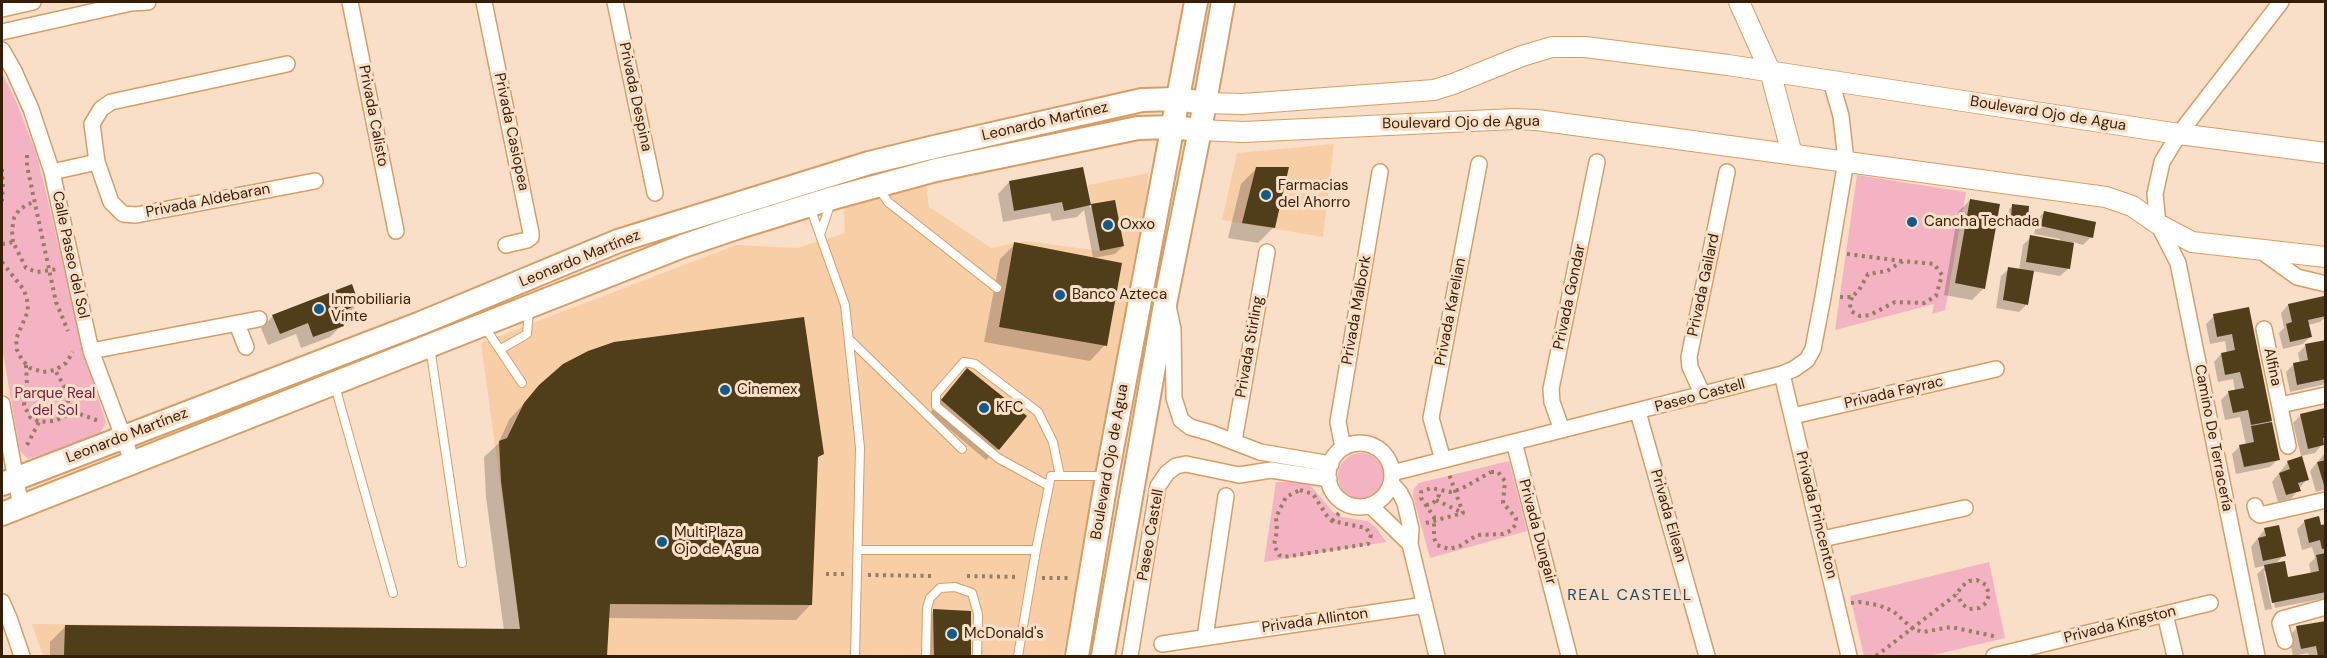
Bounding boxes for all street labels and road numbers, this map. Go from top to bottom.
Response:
street label: Privada Despina [615,41,655,153]
street label: Privada Calisto [354,64,392,168]
street label: Privada Casiopea [490,71,532,193]
street label: Boulevard Ojo de Agua [1969,93,2127,135]
street label: Leonardo Martínez [980,99,1110,145]
street label: Boulevard Ojo de Agua [1382,113,1540,133]
street label: Privada Aldebaran [144,180,272,222]
street label: Calle Paseo del Sol [48,190,92,320]
street label: Leonardo Martínez [517,227,643,291]
street label: Privada Gailard [1684,232,1724,338]
street label: Privada Gondar [1550,243,1590,351]
street label: Privada Malbork [1339,254,1375,366]
street label: Privada Karelian [1432,257,1470,367]
street label: Privada Stirling [1232,295,1268,399]
street label: Alfina [2259,346,2285,388]
street label: Camino De Terracería [2190,363,2236,513]
street label: Privada Fayrac [1843,373,1945,413]
street label: Paseo Castell [1653,375,1747,417]
street label: Boulevard Ojo de Agua [1087,383,1133,541]
street label: Leonardo Martínez [64,405,190,467]
street label: Privada Princenton [1791,450,1841,580]
street label: Privada Eilean [1646,467,1690,565]
street label: Privada Dungair [1514,477,1560,587]
street label: Paseo Castell [1134,488,1168,582]
street label: Privada Kingston [2062,602,2178,648]
street label: Privada Allinton [1261,605,1369,637]

